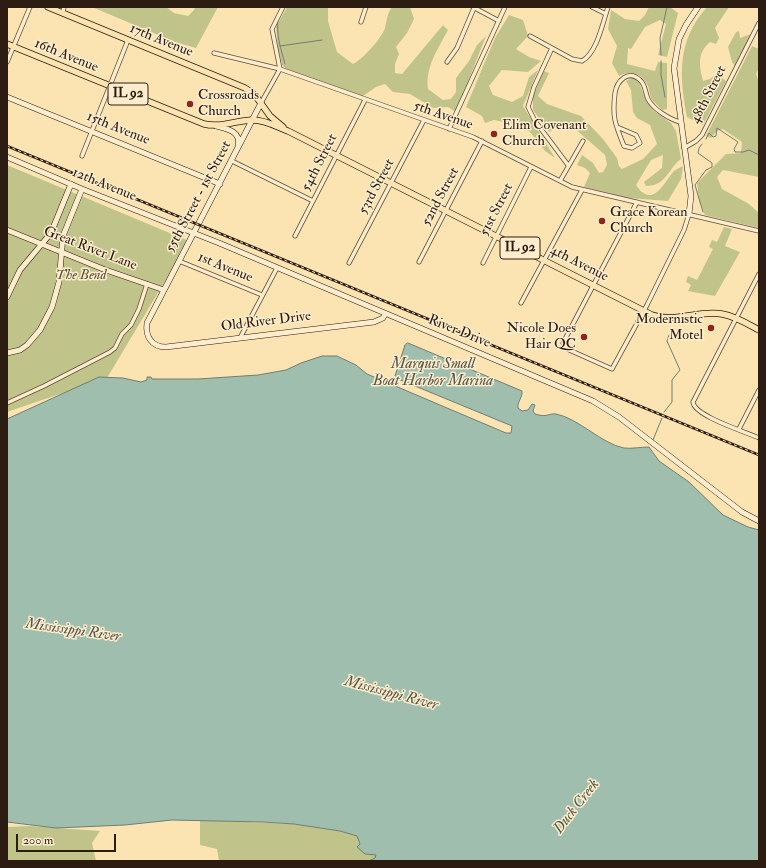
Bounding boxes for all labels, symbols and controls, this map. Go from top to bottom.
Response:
street label: 17th Avenue [127,21,195,61]
street label: 16th Avenue [32,36,100,76]
street label: 48th Street [687,63,731,127]
road number: IL 92 [108,83,148,105]
place label: Crossroads Church [198,88,259,120]
street label: 5th Avenue [411,98,475,134]
marker: Crossroads Church [185,99,195,109]
street label: 15th Avenue [84,109,152,149]
place label: Elim Covenant Church [502,118,586,150]
marker: Elim Covenant Church [489,129,499,139]
street label: 54th Street [298,132,342,194]
street label: 55th Street - 1st Street [163,138,235,256]
street label: 53rd Street [355,156,399,218]
street label: 12th Avenue [70,165,138,205]
street label: 52nd Street [419,165,463,229]
street label: 51st Street [477,181,517,239]
place label: Grace Korean Church [610,205,687,238]
marker: Grace Korean Church [597,216,607,226]
street label: Great River Lane [41,223,139,275]
road number: IL 92 [500,237,540,259]
street label: 4th Avenue [547,242,611,286]
street label: 1st Avenue [195,249,255,287]
park label: The Bend [56,268,106,284]
street label: Old River Drive [220,308,312,336]
street label: River Drive [425,312,493,352]
place label: Modernistic Motel [635,312,703,344]
place label: Nicole Does Hair QC [507,321,576,354]
marker: Modernistic Motel [706,323,716,333]
marker: Nicole Does Hair QC [579,332,589,342]
water label: Marquis Small Boat Harbor Marina [373,356,493,391]
water label: Mississippi River [24,615,122,647]
water label: Mississippi River [342,673,440,715]
water label: Duck Creek [550,776,604,838]
scale bar [18,826,118,852]
text: 200 m [23,833,53,848]

